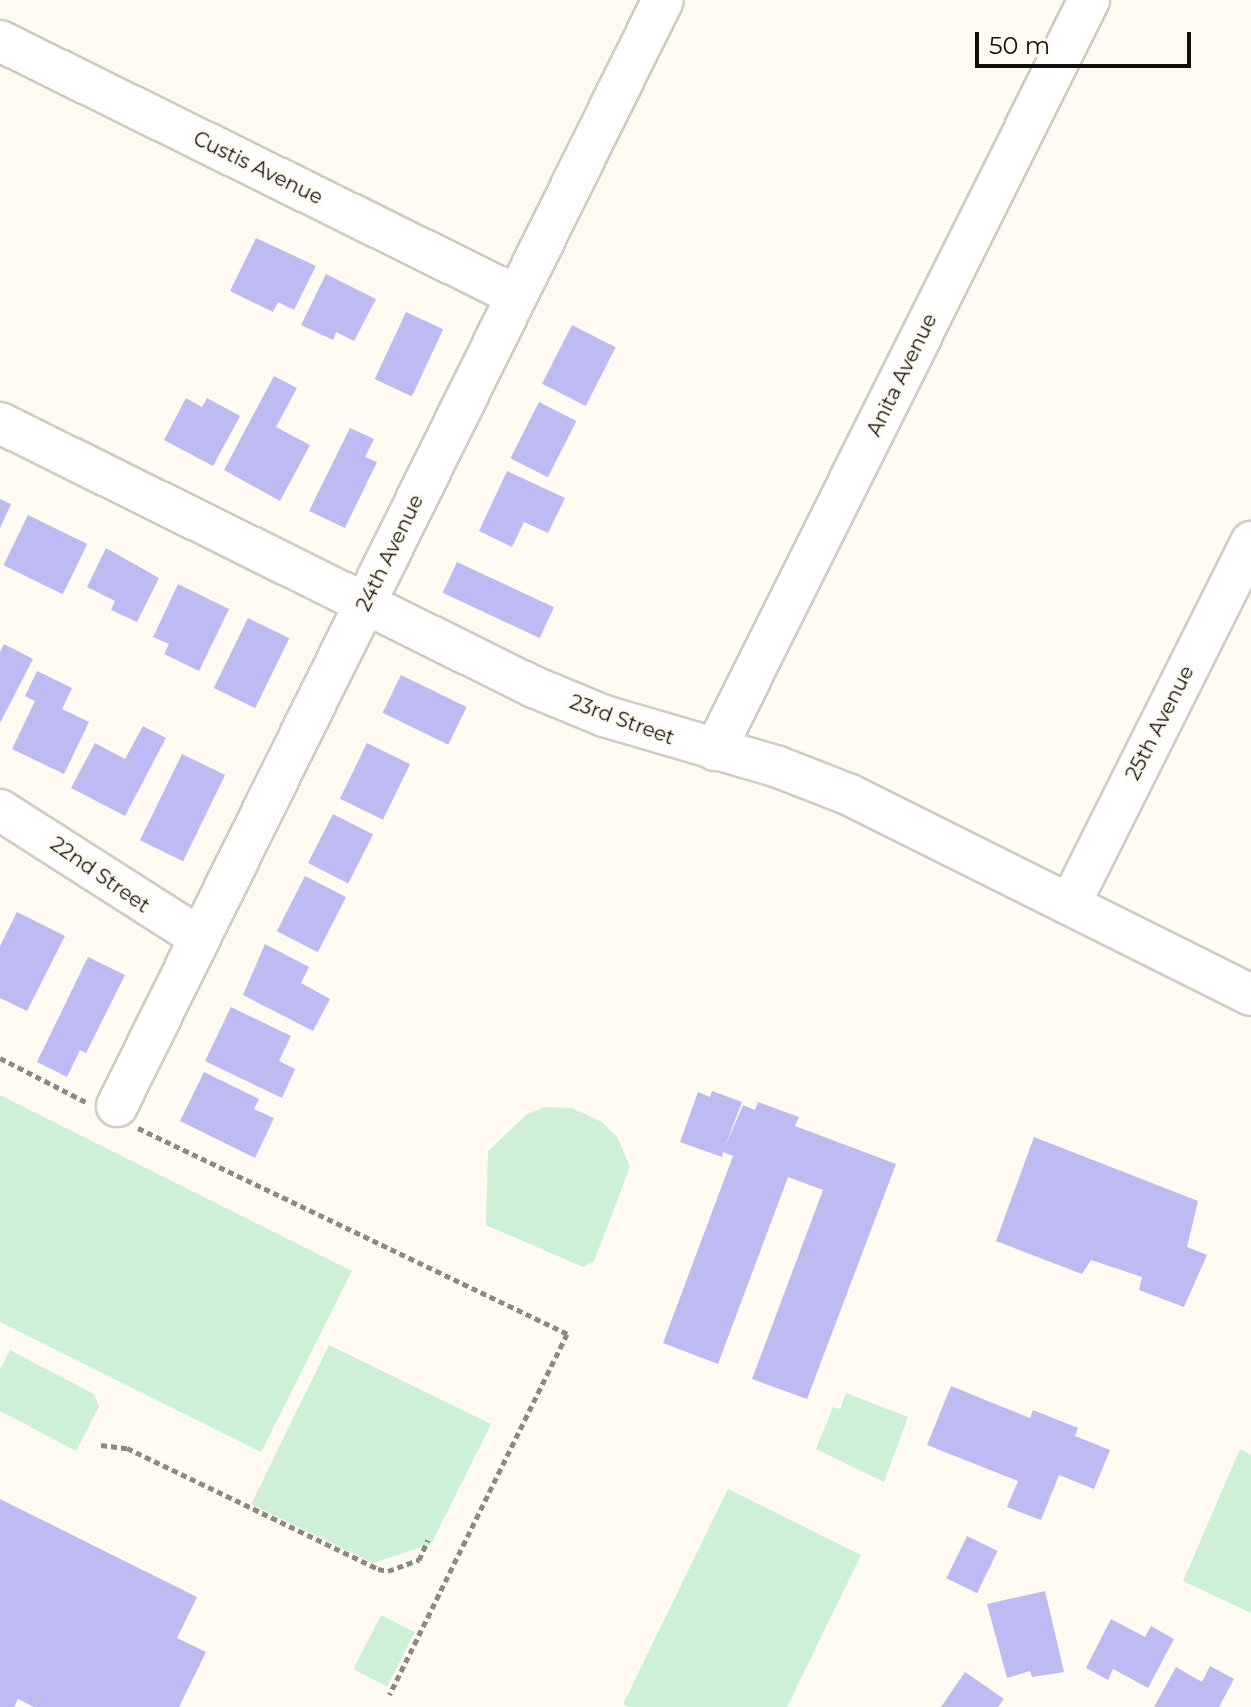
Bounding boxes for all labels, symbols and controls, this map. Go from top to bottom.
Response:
scale bar [979,16,1195,66]
text: 50 m [989,31,1050,60]
street label: Custis Avenue [189,126,327,210]
street label: Anita Avenue [862,310,942,440]
street label: 24th Avenue [351,491,429,615]
street label: 25th Avenue [1121,662,1199,784]
street label: 23rd Street [566,690,678,750]
street label: 22nd Street [46,832,154,918]

